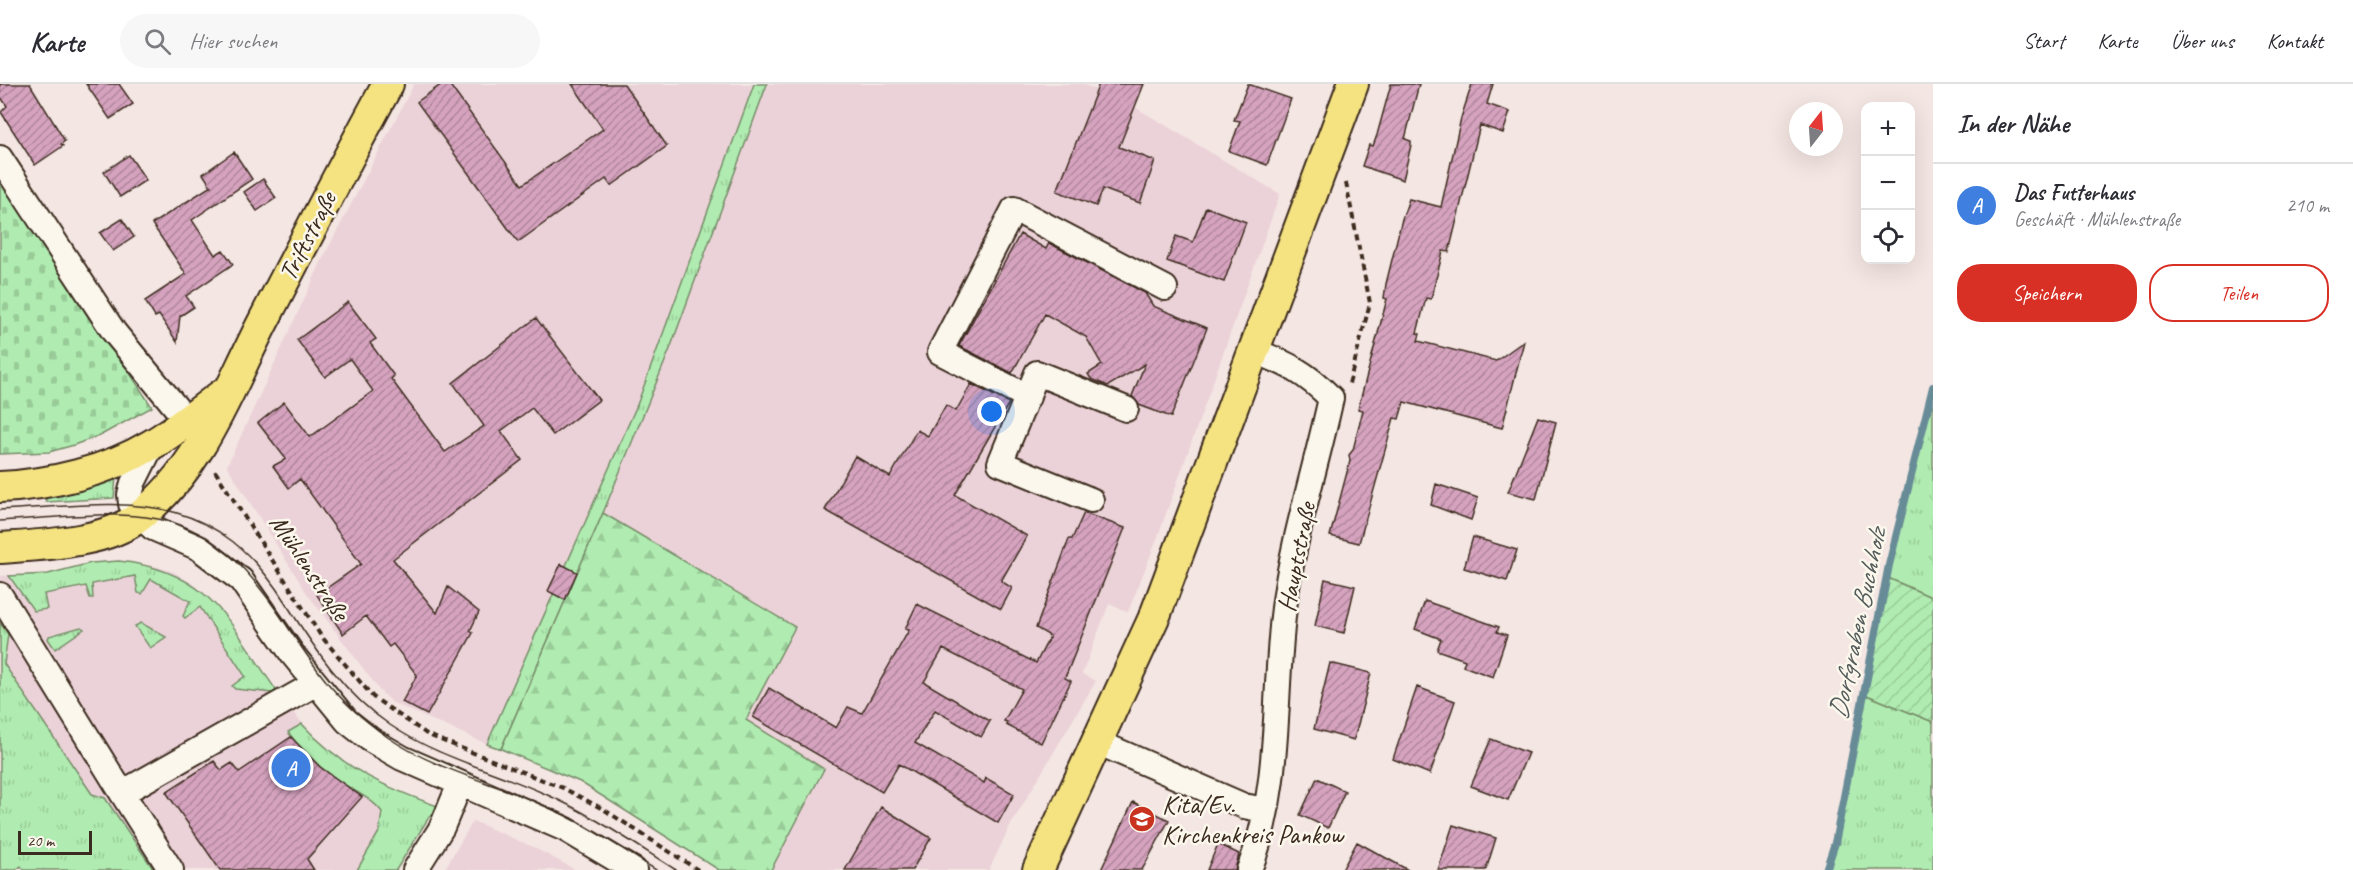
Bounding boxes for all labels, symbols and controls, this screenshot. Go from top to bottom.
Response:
search box [120,14,540,68]
text: Karte [30,24,84,59]
icon: search [141,25,174,58]
text: Hier suchen [189,27,278,55]
text: Start [2023,28,2064,54]
text: Karte [2097,28,2138,54]
text: Über uns [2171,28,2234,54]
text: Kontakt [2267,28,2323,54]
north arrow [1789,102,1843,156]
map controls [1861,102,1915,264]
button: + [1861,102,1915,156]
text: In der Nähe [1957,107,2069,140]
button: − [1861,156,1915,210]
text: Das Futterhaus [2014,179,2134,207]
street label: Triftstraße [271,184,345,286]
text: A [1971,193,1982,218]
text: 210 m [2286,193,2329,218]
text: Geschäft · Mühlenstraße [2014,207,2180,232]
button: locate [1861,210,1915,264]
button: Speichern [1957,264,2137,322]
button: Teilen [2149,264,2329,322]
your location [977,397,1006,426]
street label: Hauptstraße [1270,497,1324,614]
street label: Mühlenstraße [262,508,359,629]
water label: Dorfgraben Buchholz [1820,522,1895,722]
pin: A [272,746,310,790]
place label: Kita/Ev. Kirchenkreis Pankow [1162,788,1345,851]
school or university icon: Kita/Ev. Kirchenkreis Pankow [1127,804,1157,834]
scale bar [18,828,92,856]
text: 20 m [27,831,54,851]

